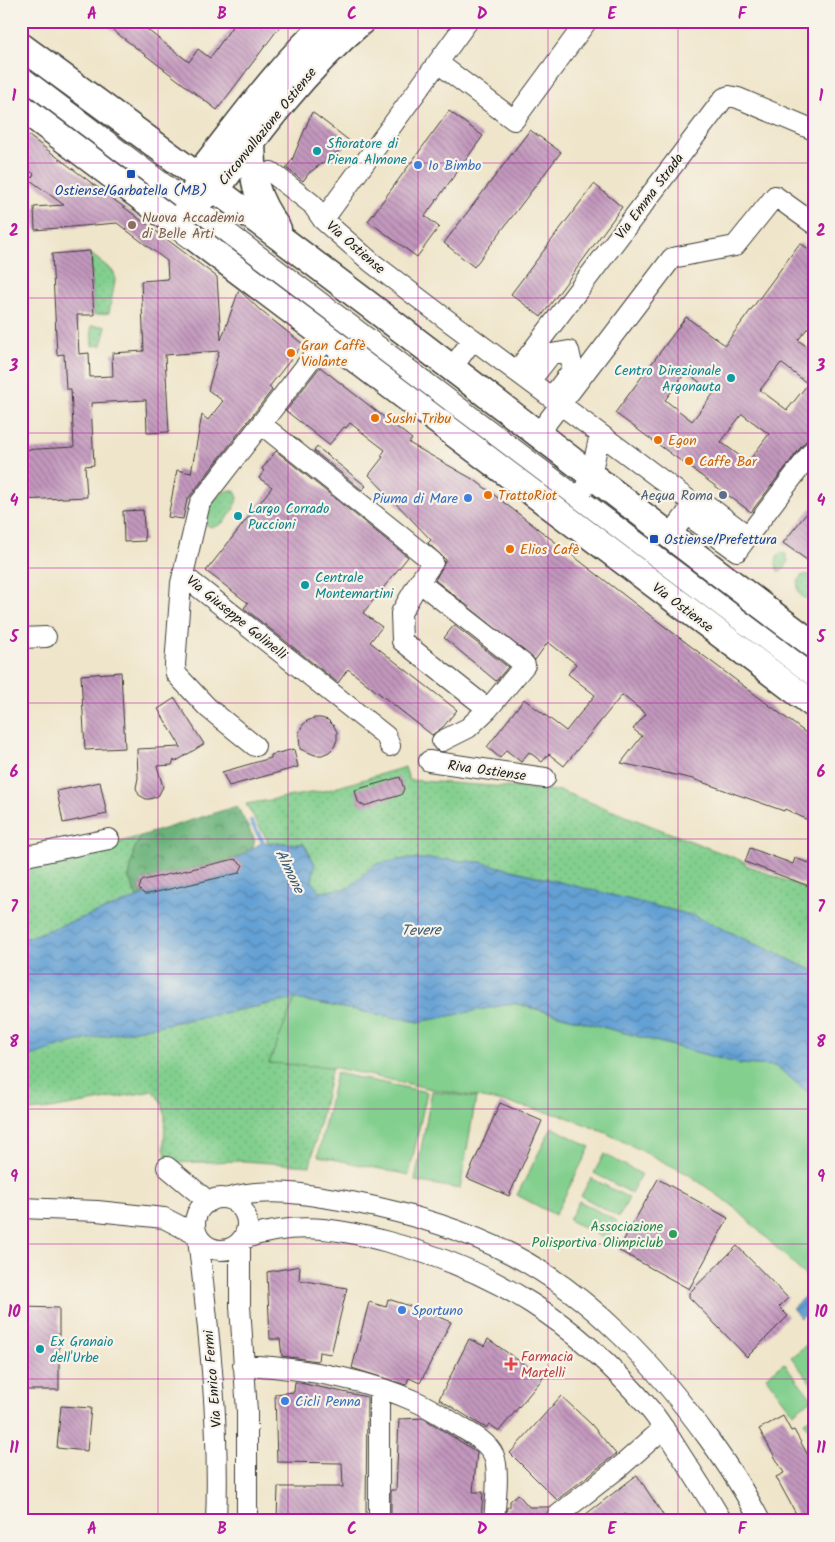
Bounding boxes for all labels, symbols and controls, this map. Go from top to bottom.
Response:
text: A [87,2,97,27]
text: B [217,2,227,27]
text: C [347,2,357,27]
text: D [477,2,488,27]
text: E [608,2,618,27]
text: F [738,2,748,27]
street label: Circonvallazione Ostiense [213,62,323,191]
text: 1 [12,84,17,109]
text: 1 [819,84,824,109]
place label: Sfioratore di Piena Almone [327,133,408,171]
marker: Sfioratore di Piena Almone [311,145,323,157]
street label: Via Emma Strada [610,149,690,244]
place label: Io Bimbo [428,155,481,177]
marker: Io Bimbo [412,159,424,171]
marker: Ostiense/Garbatella (MB) [125,168,137,180]
place label: Ostiense/Garbatella (MB) [55,180,207,202]
place label: Nuova Accademia di Belle Arti [142,207,245,245]
street label: Via Ostiense [321,216,390,280]
text: 2 [9,219,19,244]
marker: Nuova Accademia di Belle Arti [126,219,138,231]
text: 2 [816,219,826,244]
place label: Gran Caffè Violante [301,335,365,373]
marker: Gran Caffè Violante [285,347,297,359]
text: 3 [9,354,19,379]
text: 3 [816,354,826,379]
place label: Centro Direzionale Argonauta [614,360,722,398]
marker: Centro Direzionale Argonauta [725,372,737,384]
place label: Sushi Tribu [385,408,451,430]
marker: Sushi Tribu [369,412,381,424]
place label: Egon [668,430,697,452]
marker: Egon [652,434,664,446]
place label: Caffe Bar [699,451,758,473]
marker: Caffe Bar [683,455,695,467]
place label: TrattoRiot [498,485,558,507]
place label: Aequa Roma [640,485,713,507]
place label: Piuma di Mare [373,488,459,510]
text: 4 [10,489,19,514]
marker: TrattoRiot [482,489,494,501]
marker: Aequa Roma [717,489,729,501]
text: 4 [817,489,826,514]
marker: Piuma di Mare [462,492,474,504]
place label: Largo Corrado Puccioni [248,498,329,536]
marker: Largo Corrado Puccioni [232,510,244,522]
place label: Ostiense/Prefettura [664,529,777,551]
marker: Ostiense/Prefettura [648,533,660,545]
place label: Elios Cafè [520,539,579,561]
marker: Elios Cafè [504,543,516,555]
place label: Centrale Montemartini [315,567,394,605]
street label: Via Giuseppe Golinelli [181,570,292,666]
street label: Via Ostiense [647,577,718,639]
marker: Centrale Montemartini [299,579,311,591]
text: 5 [9,625,20,650]
text: 5 [816,625,827,650]
street label: Riva Ostiense [446,755,528,787]
text: 6 [10,760,19,785]
text: 6 [817,760,826,785]
water label: Almone [268,845,311,899]
text: 7 [10,895,18,920]
text: 7 [817,895,825,920]
water label: Tevere [401,919,442,943]
text: 8 [9,1030,19,1055]
text: 8 [816,1030,826,1055]
text: 9 [10,1165,18,1190]
text: 9 [817,1165,825,1190]
place label: Associazione Polisportiva Olimpiclub [532,1216,664,1254]
marker: Associazione Polisportiva Olimpiclub [667,1228,679,1240]
text: 10 [7,1300,21,1325]
place label: Sportuno [412,1300,463,1322]
text: 10 [814,1300,828,1325]
marker: Sportuno [396,1304,408,1316]
street label: Via Enrico Fermi [198,1329,228,1428]
place label: Ex Granaio dell'Urbe [50,1331,113,1369]
marker: Ex Granaio dell'Urbe [34,1343,46,1355]
place label: Farmacia Martelli [521,1346,573,1384]
marker: Farmacia Martelli [505,1358,517,1370]
place label: Cicli Penna [295,1391,361,1413]
marker: Cicli Penna [279,1395,291,1407]
text: 11 [9,1436,19,1461]
text: 11 [816,1436,826,1461]
text: A [87,1517,97,1542]
text: B [217,1517,227,1542]
text: C [347,1517,357,1542]
text: D [477,1517,488,1542]
text: E [608,1517,618,1542]
text: F [738,1517,748,1542]

